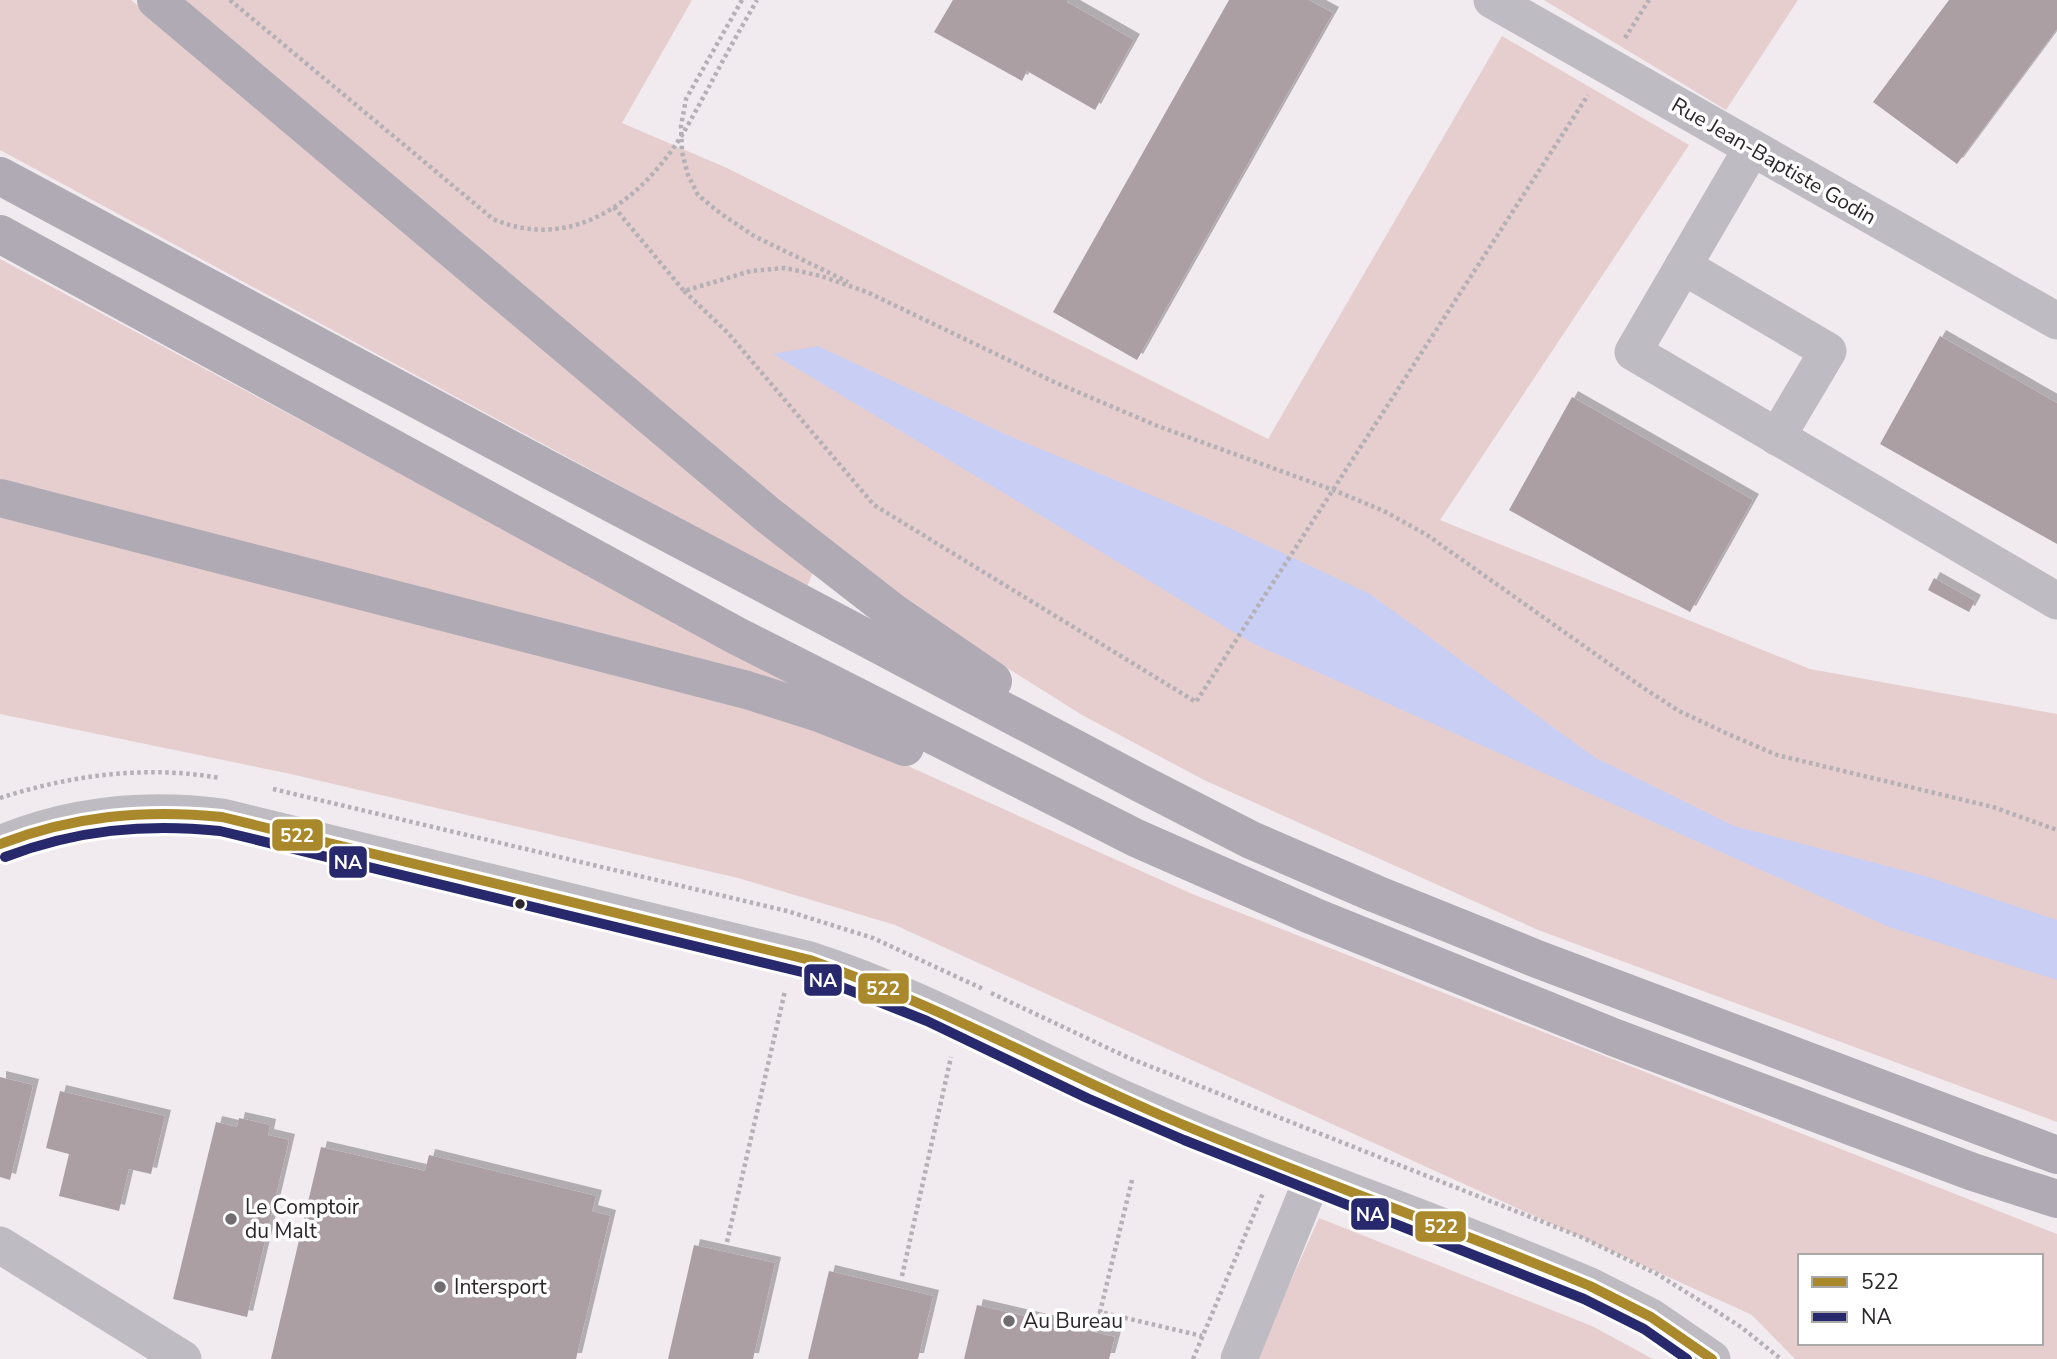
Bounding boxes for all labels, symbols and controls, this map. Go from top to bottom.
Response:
street label: Rue Jean-Baptiste Godin [1667,91,1881,231]
line badge: 522 [271,818,324,852]
text: 522 [280,823,314,849]
line badge: NA [328,845,368,879]
text: NA [334,850,363,876]
unlabelled marker [513,897,527,911]
line badge: NA [803,963,843,997]
text: NA [809,968,838,994]
line badge: 522 [857,972,910,1005]
text: 522 [866,976,900,1002]
place label: Le Comptoir du Malt [245,1193,360,1245]
line badge: NA [1350,1197,1390,1231]
text: NA [1356,1202,1385,1228]
line badge: 522 [1414,1210,1467,1243]
marker: Le Comptoir du Malt [223,1211,239,1227]
text: 522 [1424,1214,1458,1240]
legend [1798,1254,2043,1345]
text: 522 [1861,1268,1899,1296]
place label: Intersport [454,1273,547,1301]
marker: Intersport [432,1279,448,1295]
text: NA [1861,1303,1892,1331]
place label: Au Bureau [1023,1307,1123,1335]
marker: Au Bureau [1001,1313,1017,1329]

